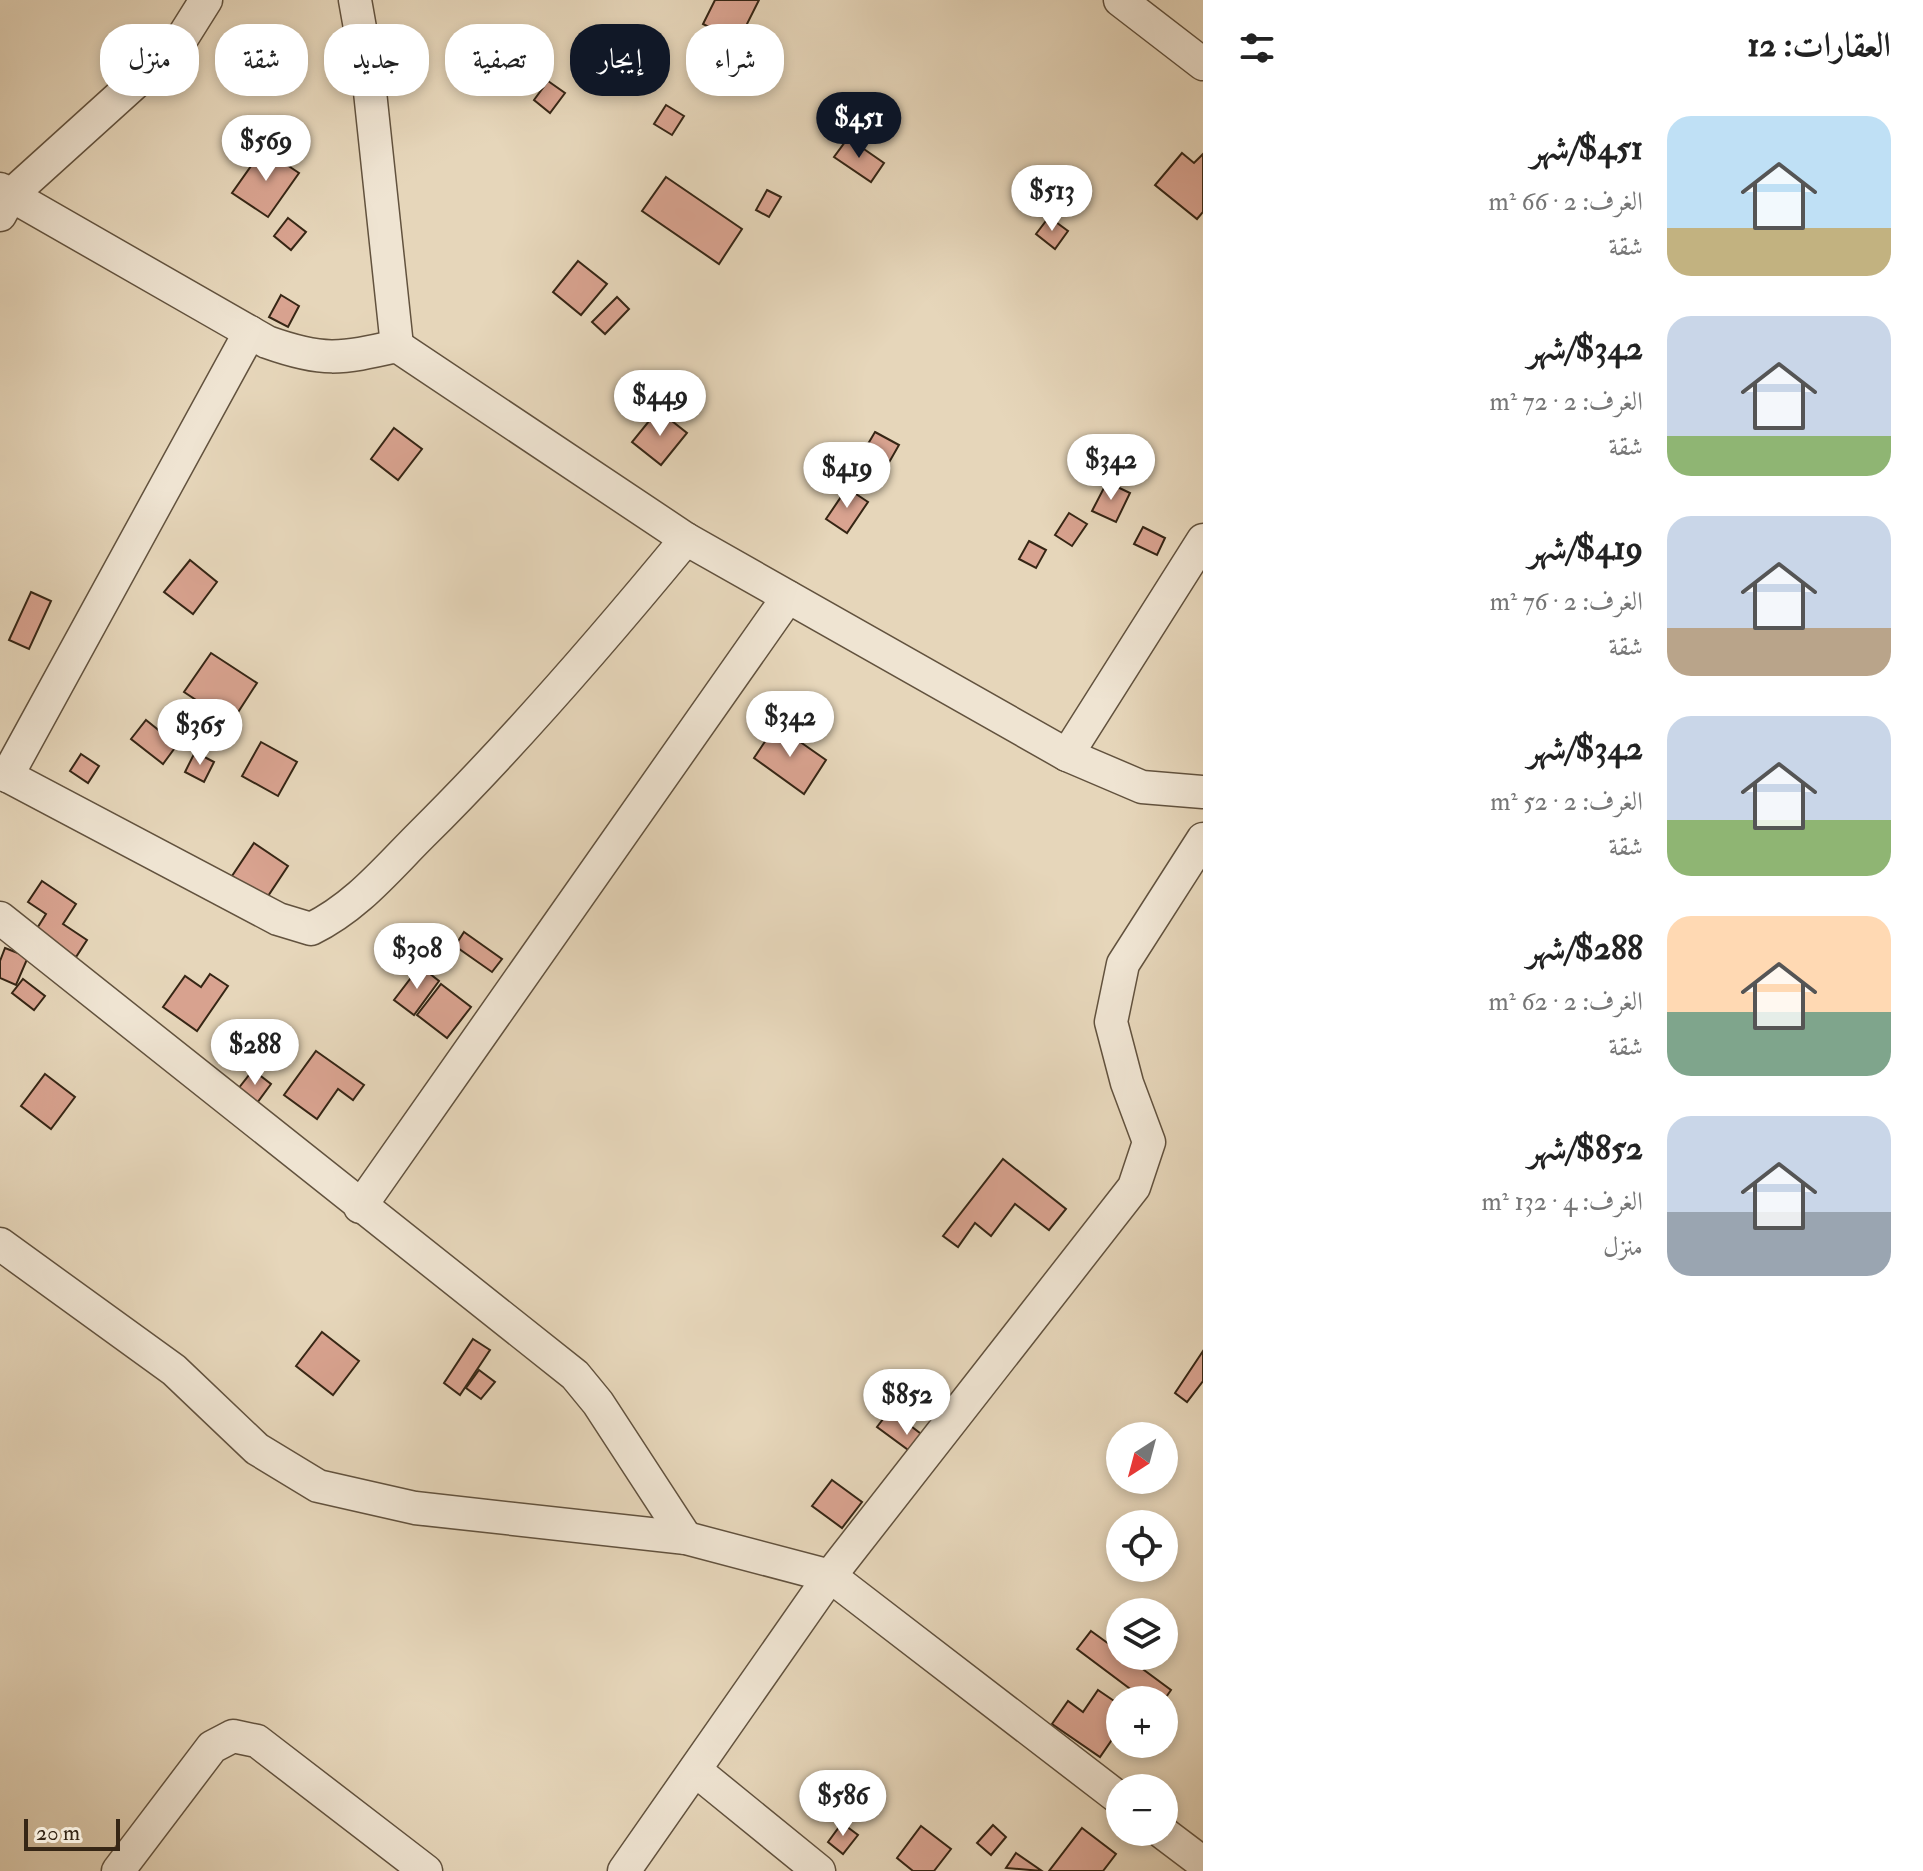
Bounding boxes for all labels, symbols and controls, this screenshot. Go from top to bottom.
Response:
chip: منزل [100,24,199,96]
chip: شقة [215,24,308,96]
chip: جديد [324,24,429,96]
chip: تصفية [445,24,554,96]
chip: إيجار [570,24,670,96]
chip: شراء [686,24,784,96]
text: العقارات: 12 [1747,24,1891,67]
icon: filters [1235,26,1279,70]
pin: $451 [812,92,906,160]
text: $451 [834,102,884,134]
pin: $569 [219,115,313,183]
text: $569 [240,125,292,157]
text: $451/شهر [1530,127,1643,170]
icon: home [1731,148,1827,244]
pin: $513 [1005,165,1099,233]
text: $513 [1029,175,1075,207]
text: الغرف: 2 · 66 m² [1488,186,1643,218]
text: شقة [1609,231,1643,263]
text: $342/شهر [1527,327,1643,370]
icon: home [1731,348,1827,444]
pin: $449 [613,370,707,438]
text: $449 [632,380,688,412]
text: الغرف: 2 · 72 m² [1490,386,1643,418]
text: شقة [1609,431,1643,463]
pin: $342 [1064,434,1158,502]
pin: $419 [800,442,894,510]
text: $342 [1085,444,1137,476]
text: $419 [821,452,873,484]
text: $419/شهر [1528,527,1643,570]
icon: home [1731,548,1827,644]
text: الغرف: 2 · 76 m² [1490,586,1643,618]
text: شقة [1609,631,1643,663]
pin: $342 [743,691,837,759]
pin: $365 [153,699,247,767]
text: $342 [764,701,816,733]
text: $365 [175,709,225,741]
text: $342/شهر [1527,727,1643,770]
icon: home [1731,748,1827,844]
text: الغرف: 2 · 52 m² [1490,786,1643,818]
text: شقة [1609,831,1643,863]
pin: $308 [370,923,464,991]
text: $288/شهر [1527,927,1643,970]
text: $308 [392,933,442,965]
icon: home [1731,948,1827,1044]
text: الغرف: 2 · 62 m² [1488,986,1643,1018]
pin: $288 [208,1019,302,1087]
text: $288 [229,1029,281,1061]
text: شقة [1609,1031,1643,1063]
text: $852/شهر [1528,1127,1643,1170]
icon: home [1731,1148,1827,1244]
text: الغرف: 4 · 132 m² [1481,1186,1643,1218]
text: منزل [1603,1231,1643,1263]
pin: $852 [860,1369,954,1437]
text: $852 [881,1379,933,1411]
north arrow [1106,1422,1178,1494]
map controls [1106,1422,1178,1846]
button: locate [1106,1510,1178,1582]
button: layers [1106,1598,1178,1670]
button: + [1106,1686,1178,1758]
pin: $586 [796,1770,890,1838]
button: − [1106,1774,1178,1846]
text: $586 [817,1780,869,1812]
scale bar [24,1815,120,1851]
text: 20 m [36,1819,80,1847]

